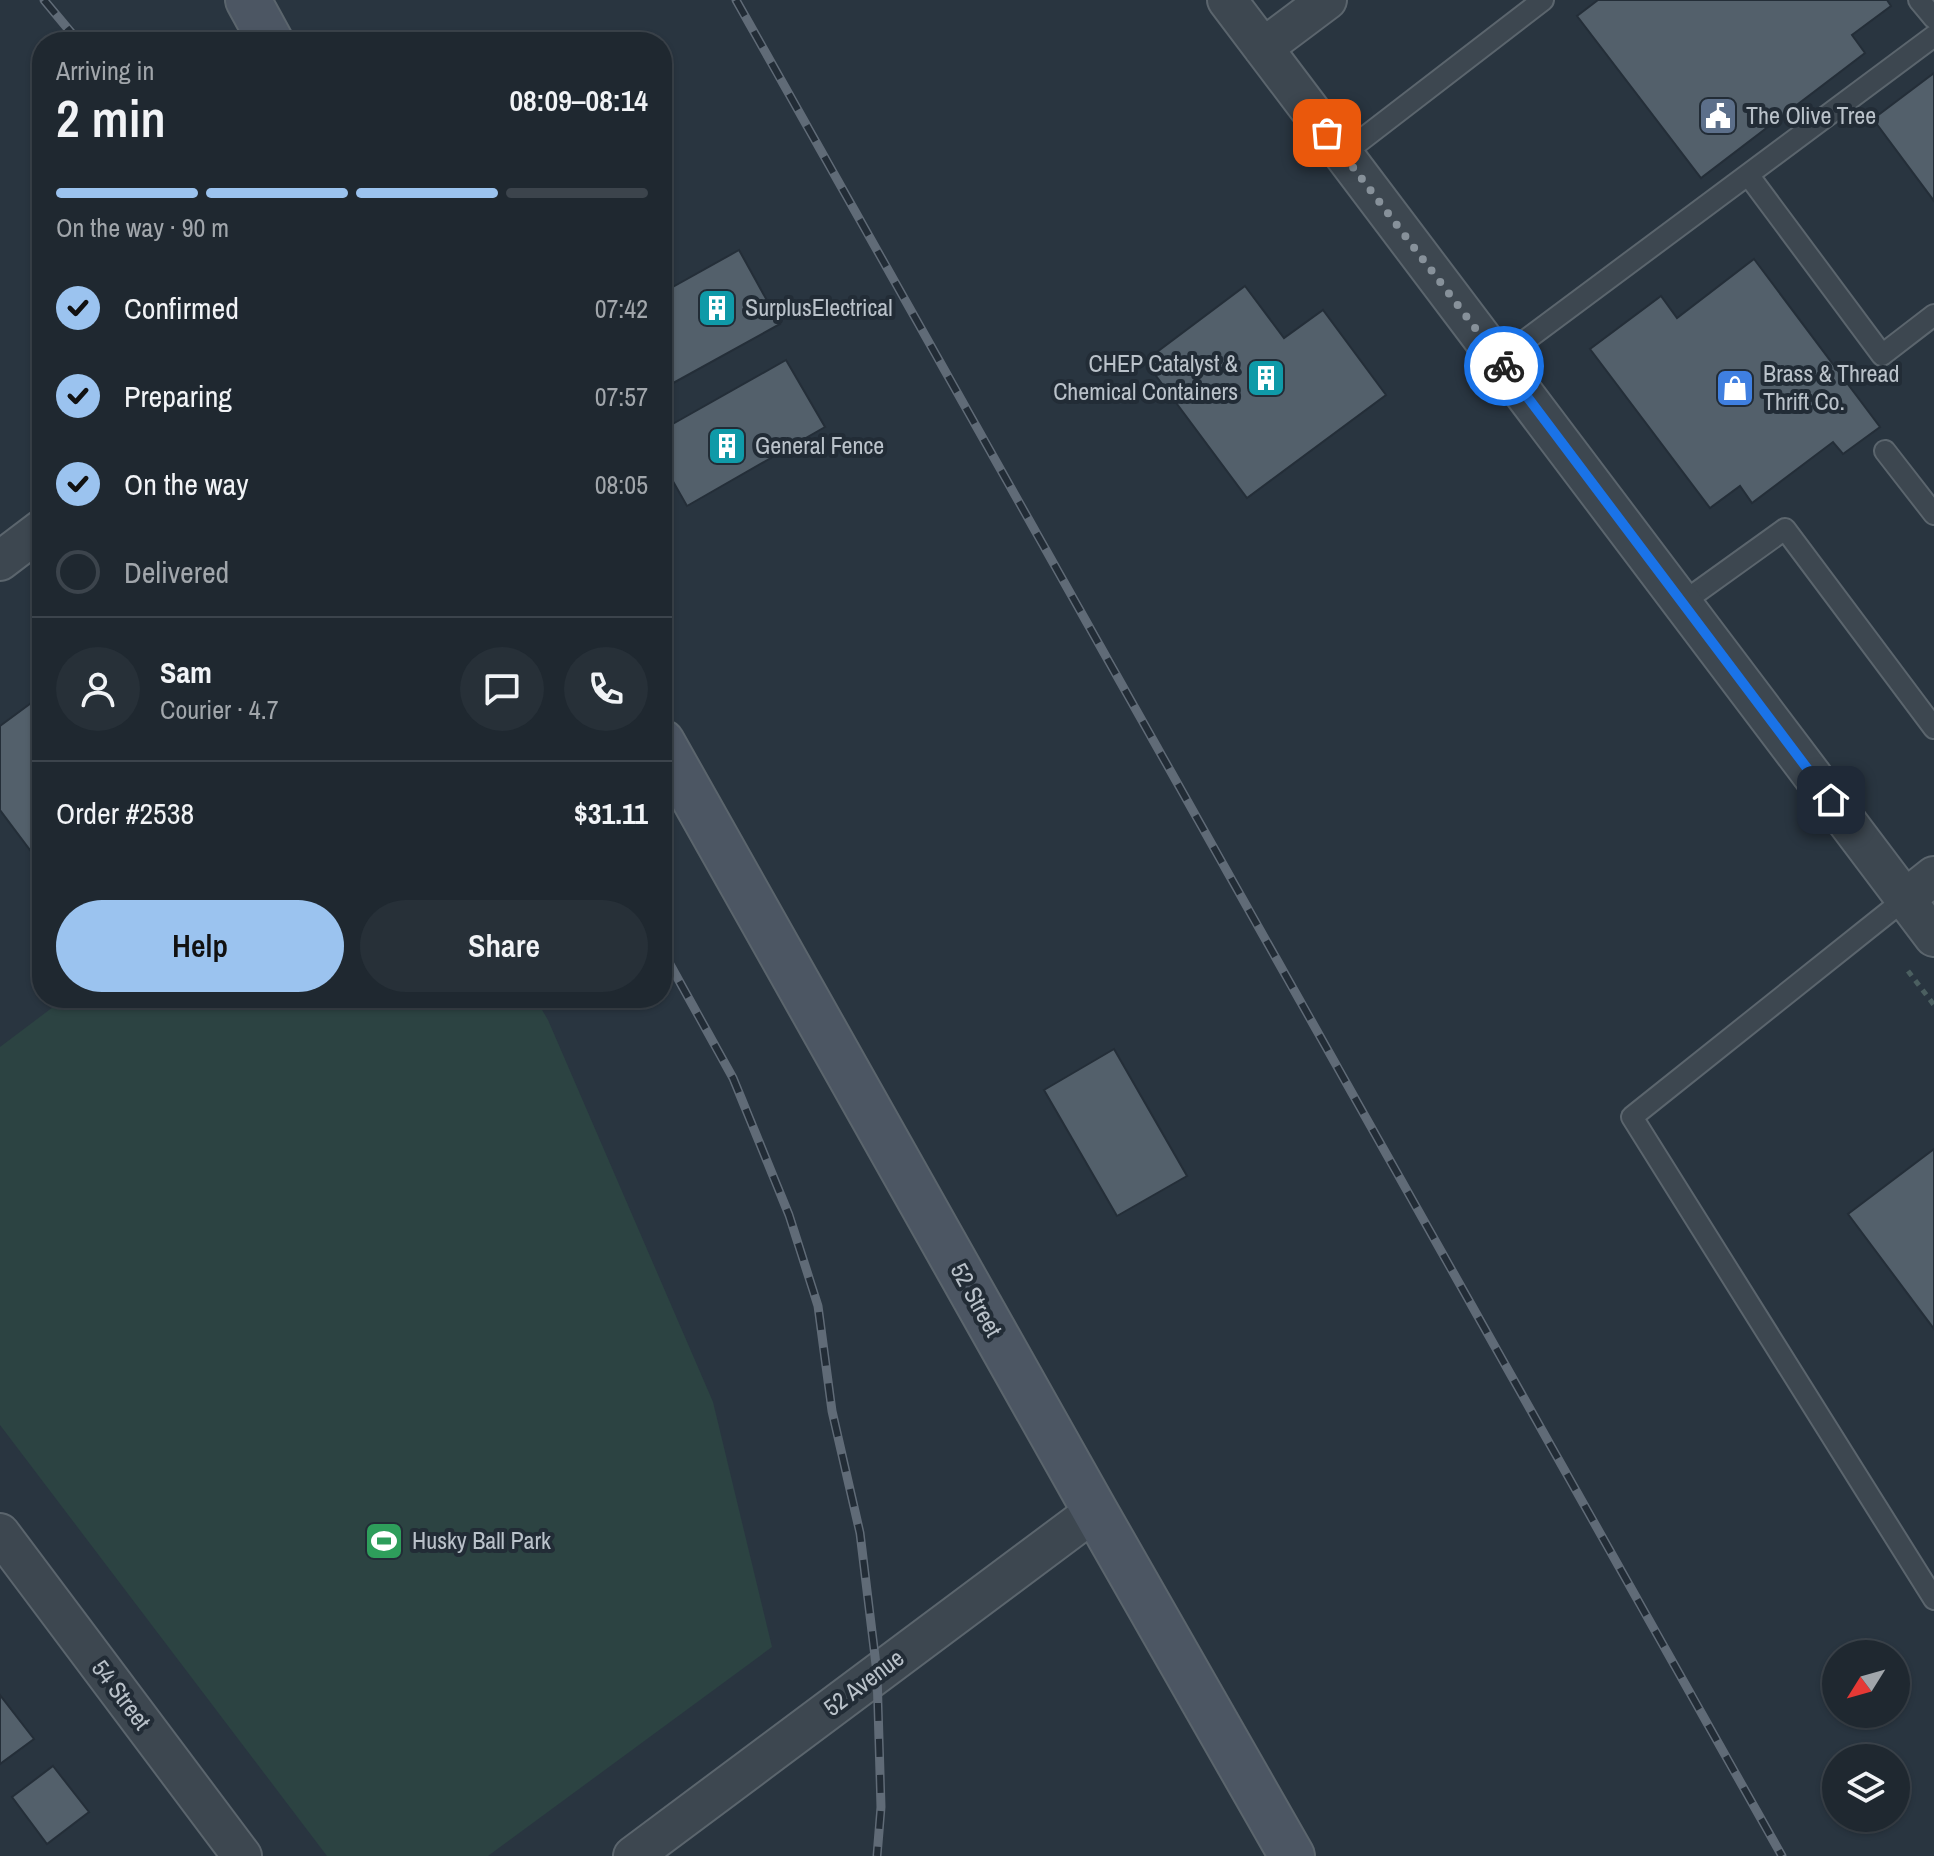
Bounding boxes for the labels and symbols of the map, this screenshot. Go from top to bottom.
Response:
public building icon: The Olive Tree [1697,95,1739,137]
pin [1293,99,1361,167]
place label: The Olive Tree [1746,99,1876,131]
building icon: SurplusElectrical [696,287,738,329]
place label: SurplusElectrical [745,291,893,323]
courier [1464,326,1544,406]
place label: CHEP Catalyst & Chemical Containers [1053,347,1238,407]
building icon: CHEP Catalyst & Chemical Containers [1245,357,1287,399]
place label: Brass & Thread Thrift Co. [1763,357,1899,417]
shop icon: Brass & Thread Thrift Co. [1714,367,1756,409]
building icon: General Fence [706,425,748,467]
place label: General Fence [755,429,884,461]
pin [1797,766,1865,834]
street label: 52 Street [944,1257,1010,1343]
sports icon: Husky Ball Park [363,1520,405,1562]
place label: Husky Ball Park [412,1524,551,1556]
north arrow [1822,1640,1910,1728]
street label: 52 Avenue [817,1642,910,1723]
street label: 54 Street [85,1653,159,1736]

